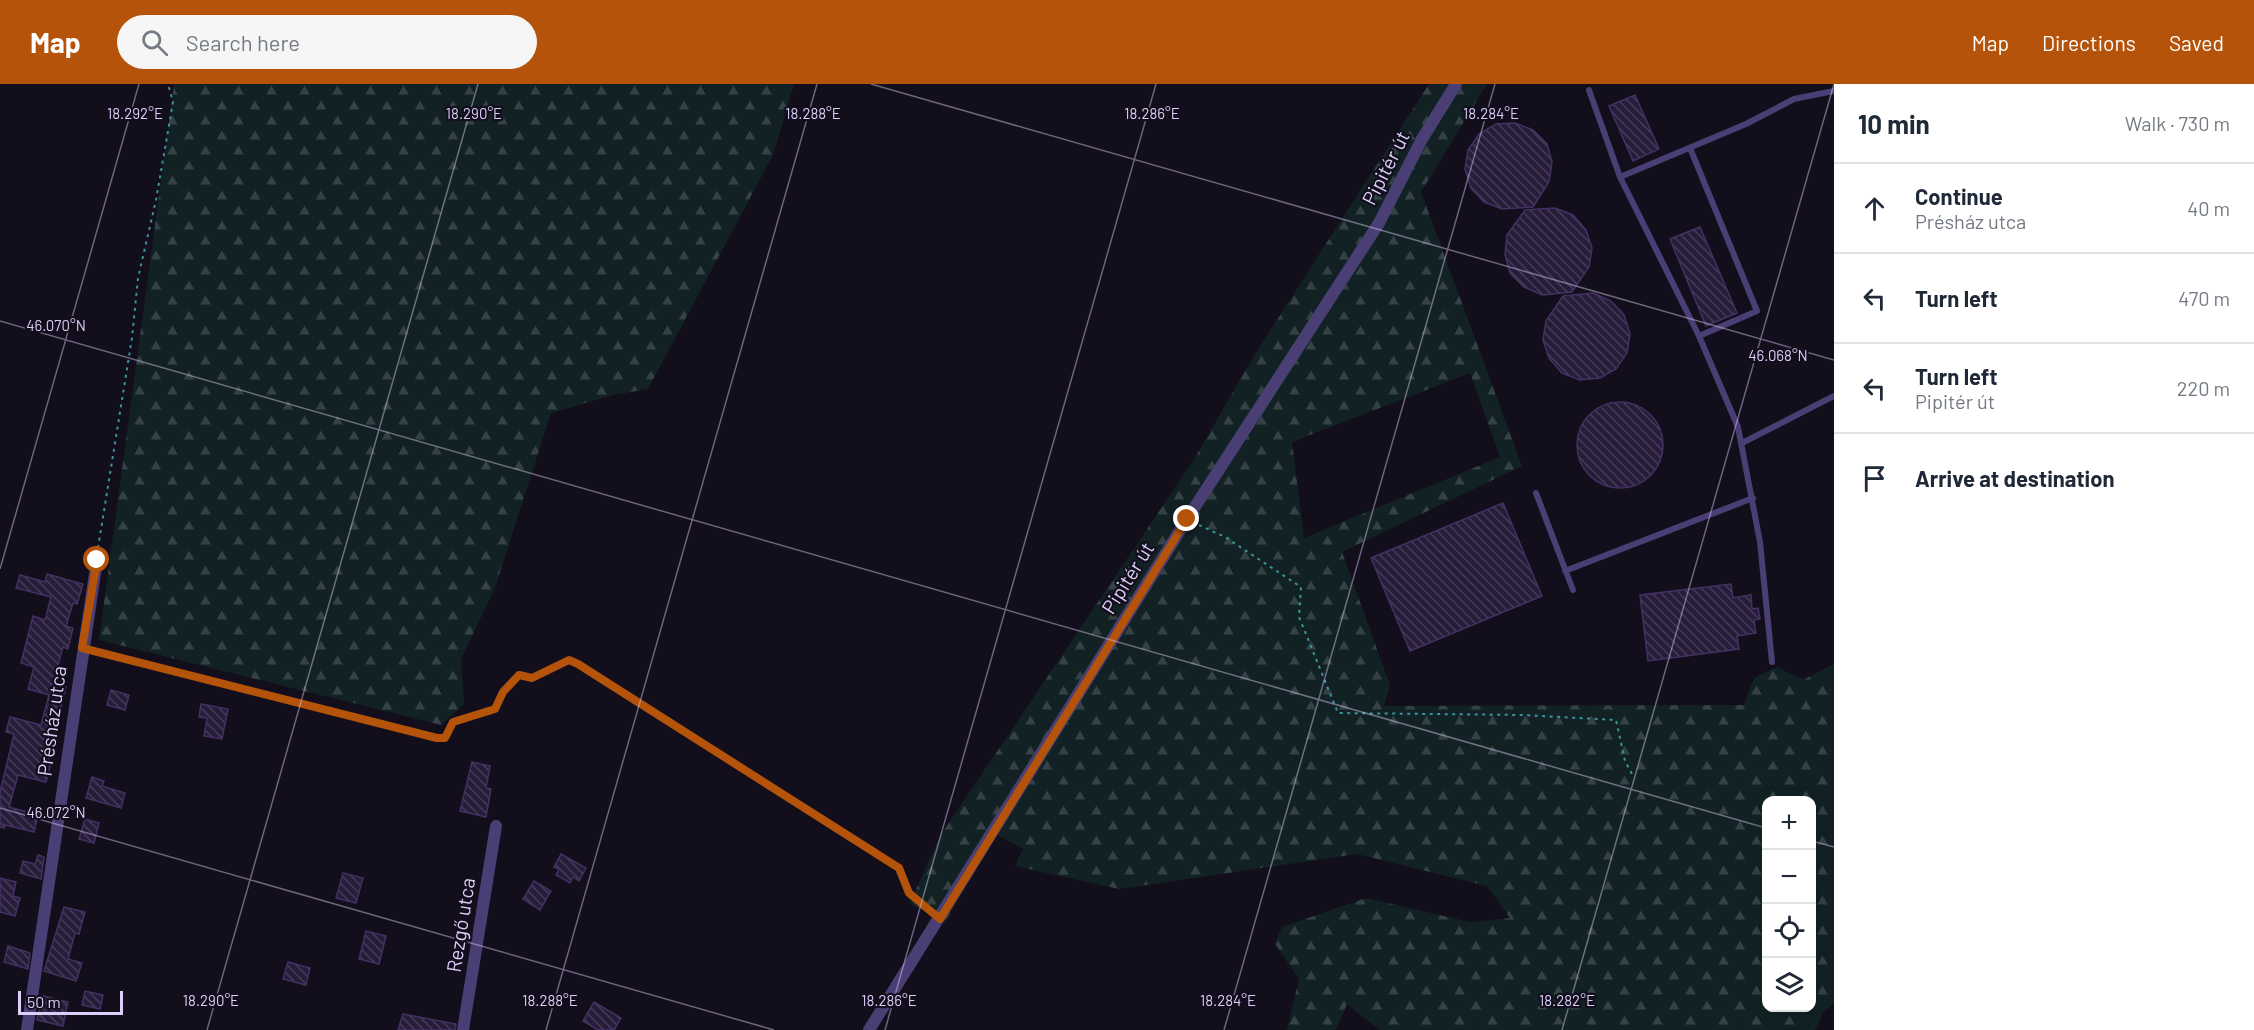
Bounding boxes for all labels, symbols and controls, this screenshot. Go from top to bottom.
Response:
search box [117,15,537,69]
text: Map [30,25,81,59]
icon: search [138,26,171,59]
text: Search here [186,29,300,55]
text: Map [1972,30,2009,55]
text: Directions [2042,30,2136,55]
text: Saved [2169,30,2224,55]
text: 18.292°E [107,104,163,122]
text: 18.290°E [446,104,502,122]
text: 18.288°E [785,104,841,122]
text: 18.286°E [1124,104,1180,122]
text: 18.284°E [1463,104,1519,122]
text: 10 min [1858,108,1930,139]
text: Walk · 730 m [2125,111,2230,135]
street label: Pipitér út [1356,126,1414,209]
text: Continue [1915,183,2003,209]
icon: ahead [1858,192,1891,225]
text: 40 m [2187,196,2230,220]
text: Présház utca [1915,209,2026,233]
icon: left [1858,282,1891,315]
text: Turn left [1915,285,1998,311]
text: 470 m [2178,286,2230,310]
text: 46.070°N [26,316,86,334]
text: 46.068°N [1748,346,1808,364]
text: Turn left [1915,363,1998,389]
icon: left [1858,372,1891,405]
text: 220 m [2177,376,2230,400]
text: Pipitér út [1915,389,1995,413]
icon: arrive [1858,462,1891,495]
text: Arrive at destination [1915,465,2114,491]
route end [1173,505,1199,531]
street label: Pipitér út [1096,537,1159,618]
route start [83,546,109,572]
street label: Présház utca [31,664,71,778]
map controls [1762,796,1816,1012]
button: + [1762,796,1816,850]
text: 46.072°N [26,803,86,821]
button: − [1762,850,1816,904]
street label: Rezgő utca [441,876,479,974]
button: locate [1762,904,1816,958]
button: layers [1762,958,1816,1012]
scale bar [18,988,123,1016]
text: 18.290°E [183,991,239,1009]
text: 18.288°E [522,991,578,1009]
text: 18.286°E [861,991,917,1009]
text: 18.284°E [1200,991,1256,1009]
text: 18.282°E [1539,991,1595,1009]
text: 50 m [27,992,61,1011]

